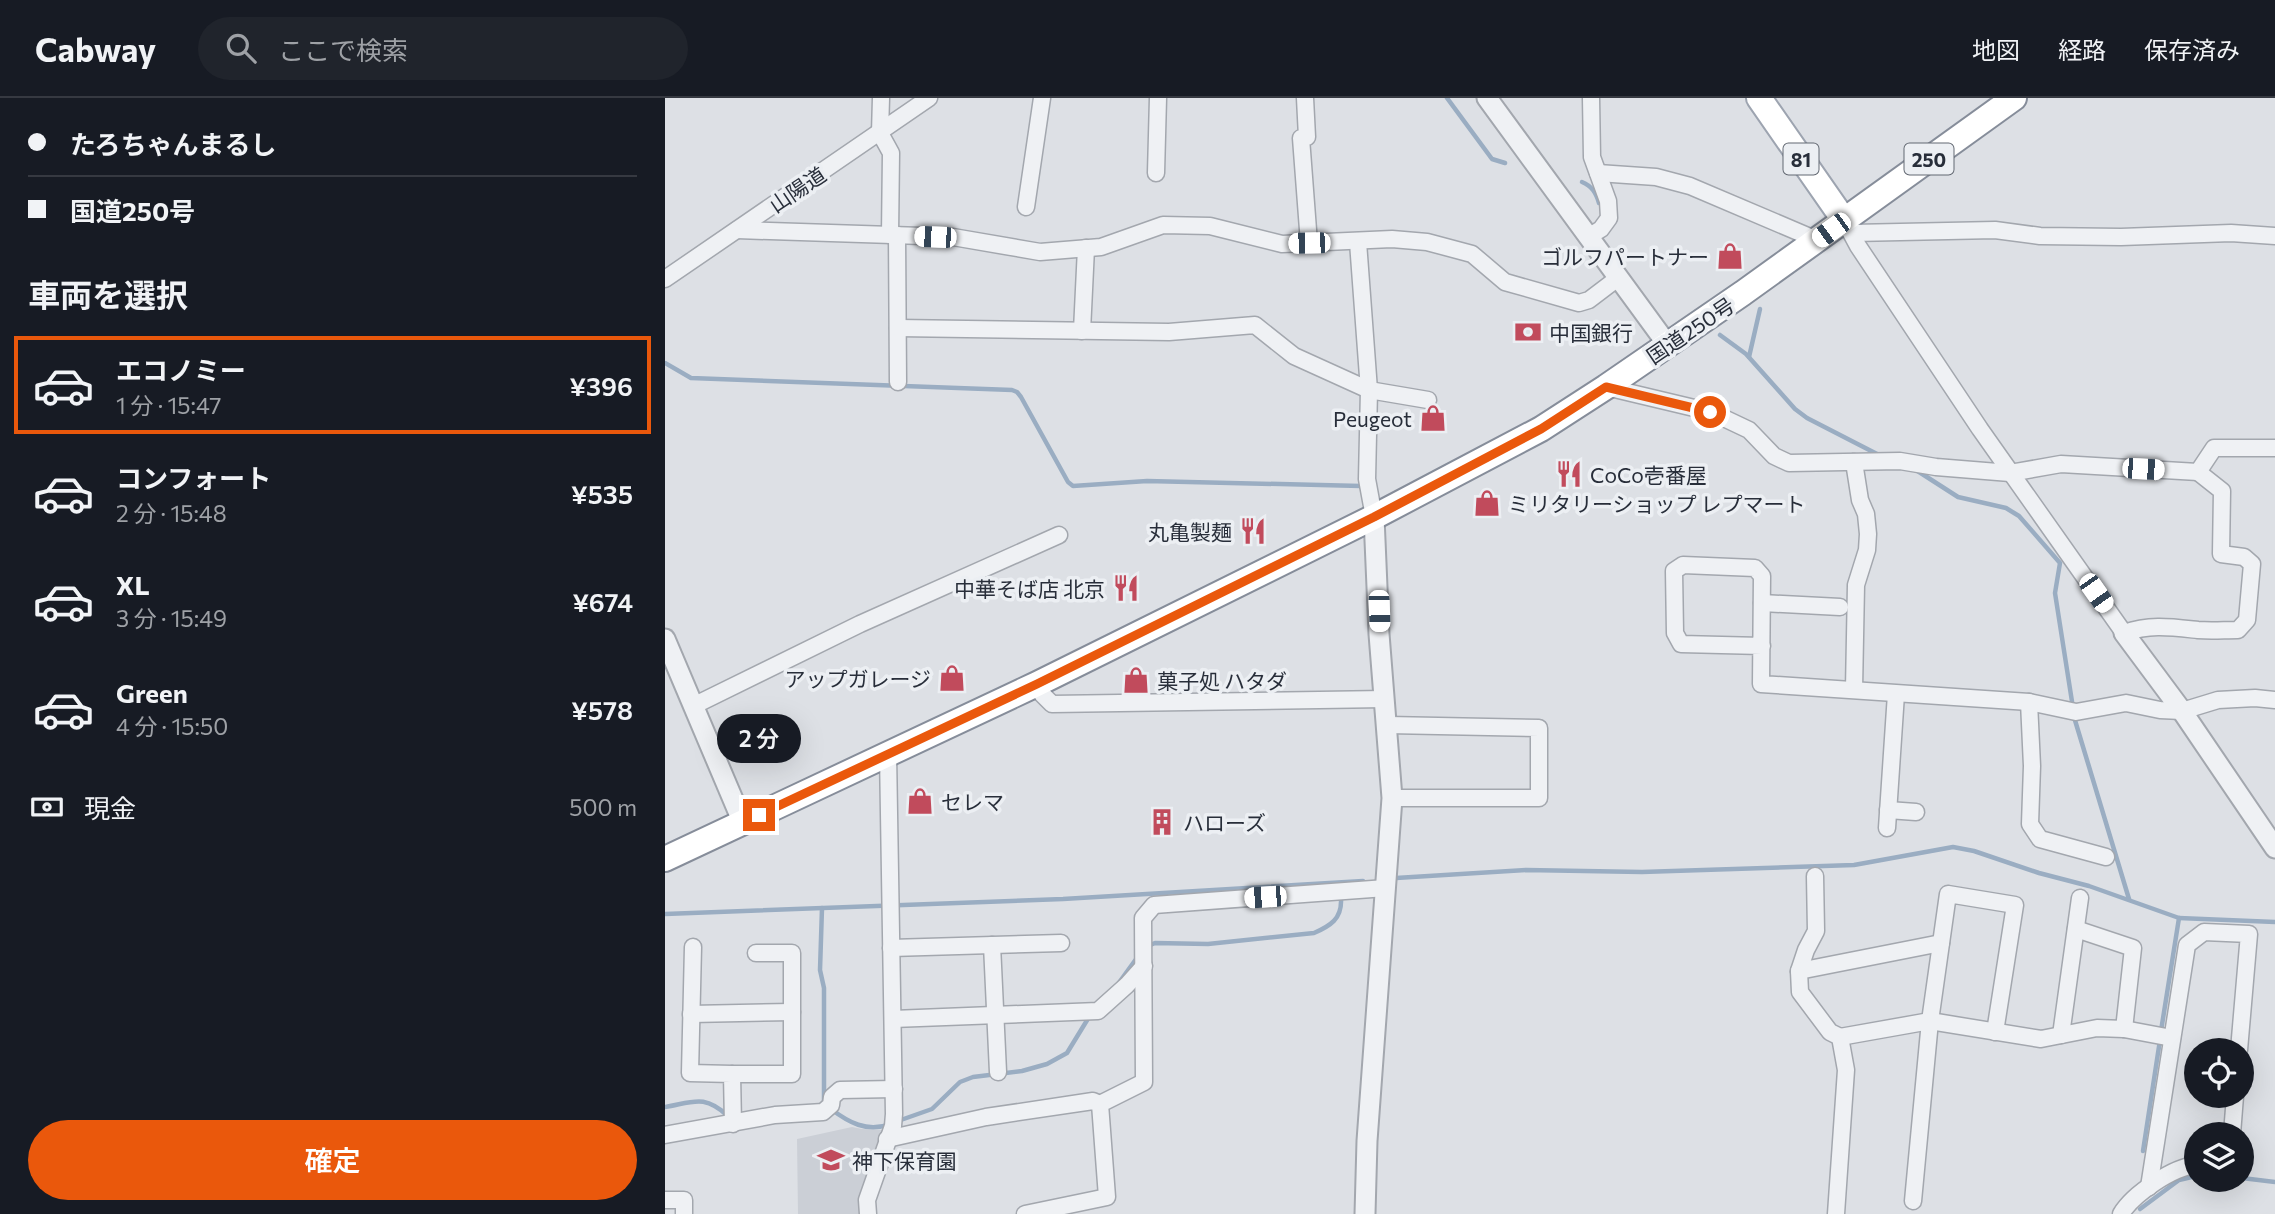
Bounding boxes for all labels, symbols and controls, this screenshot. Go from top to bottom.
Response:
search box [198,17,688,80]
text: Cabway [35,28,156,69]
icon: search [222,29,260,67]
text: ここで検索 [278,34,408,65]
text: 地図 [1972,35,2020,64]
text: 経路 [2058,35,2106,64]
text: 保存済み [2144,35,2240,64]
text: たろちゃんまるし [70,128,276,159]
road number: 81 [1783,143,1819,174]
road number: 250 [1905,143,1953,174]
street label: 山陽道 [764,161,830,217]
text: 国道250号 [70,195,195,226]
car [1808,209,1855,251]
car [914,226,957,248]
car [1288,232,1331,254]
shop icon: ゴルフパートナー [1715,241,1745,271]
place label: ゴルフパートナー [1541,244,1709,269]
text: 車両を選択 [28,274,188,314]
street label: 国道250号 [1641,292,1739,368]
bank icon: 中国銀行 [1513,317,1543,347]
place label: 中国銀行 [1549,320,1633,345]
icon: car [32,354,95,417]
text: エコノミー [116,354,246,385]
text: ¥396 [570,370,633,401]
text: 1 分 · 15:47 [116,391,221,419]
route start [1694,396,1726,428]
shop icon: Peugeot [1418,403,1448,433]
place label: Peugeot [1333,406,1412,431]
car [2122,457,2165,481]
restaurant icon: CoCo壱番屋 [1554,459,1584,489]
icon: car [32,462,95,525]
text: コンフォート [116,462,271,493]
place label: CoCo壱番屋 [1590,462,1707,487]
text: ¥535 [571,478,633,509]
shop icon: ミリタリーショップ レプマート [1472,488,1502,518]
place label: ミリタリーショップ レプマート [1508,491,1806,516]
text: 2 分 · 15:48 [116,499,227,527]
restaurant icon: 丸亀製麺 [1238,516,1268,546]
place label: 丸亀製麺 [1148,519,1232,544]
text: XL [116,569,150,600]
icon: car [32,570,95,633]
car [2076,570,2117,616]
restaurant icon: 中華そば店 北京 [1111,573,1141,603]
place label: 中華そば店 北京 [954,576,1105,601]
text: ¥674 [572,586,633,617]
car [1368,590,1391,632]
text: 3 分 · 15:49 [116,604,227,632]
shop icon: アップガレージ [937,663,967,693]
shop icon: 菓子処 ハタダ [1121,665,1151,695]
place label: アップガレージ [784,666,931,691]
place label: 菓子処 ハタダ [1157,668,1287,693]
text: Green [116,677,188,708]
icon: car [32,678,95,741]
text: ¥578 [571,694,633,725]
text: 4 分 · 15:50 [116,712,228,740]
callout: 2 分 [717,714,801,762]
text: 2 分 [739,724,779,752]
shop icon: セレマ [905,786,935,816]
icon: cash [28,788,66,826]
place label: セレマ [941,789,1004,814]
text: 現金 [84,792,136,823]
text: 500 m [569,793,637,821]
route end [743,799,775,831]
building icon: ハローズ [1147,807,1177,837]
place label: ハローズ [1183,810,1266,835]
car [1244,885,1287,909]
map controls [2184,1038,2254,1192]
button: locate [2184,1038,2254,1108]
button: 確定 [28,1120,637,1200]
button: layers [2184,1122,2254,1192]
school or university icon: 神下保育園 [816,1145,846,1175]
place label: 神下保育園 [852,1148,957,1173]

